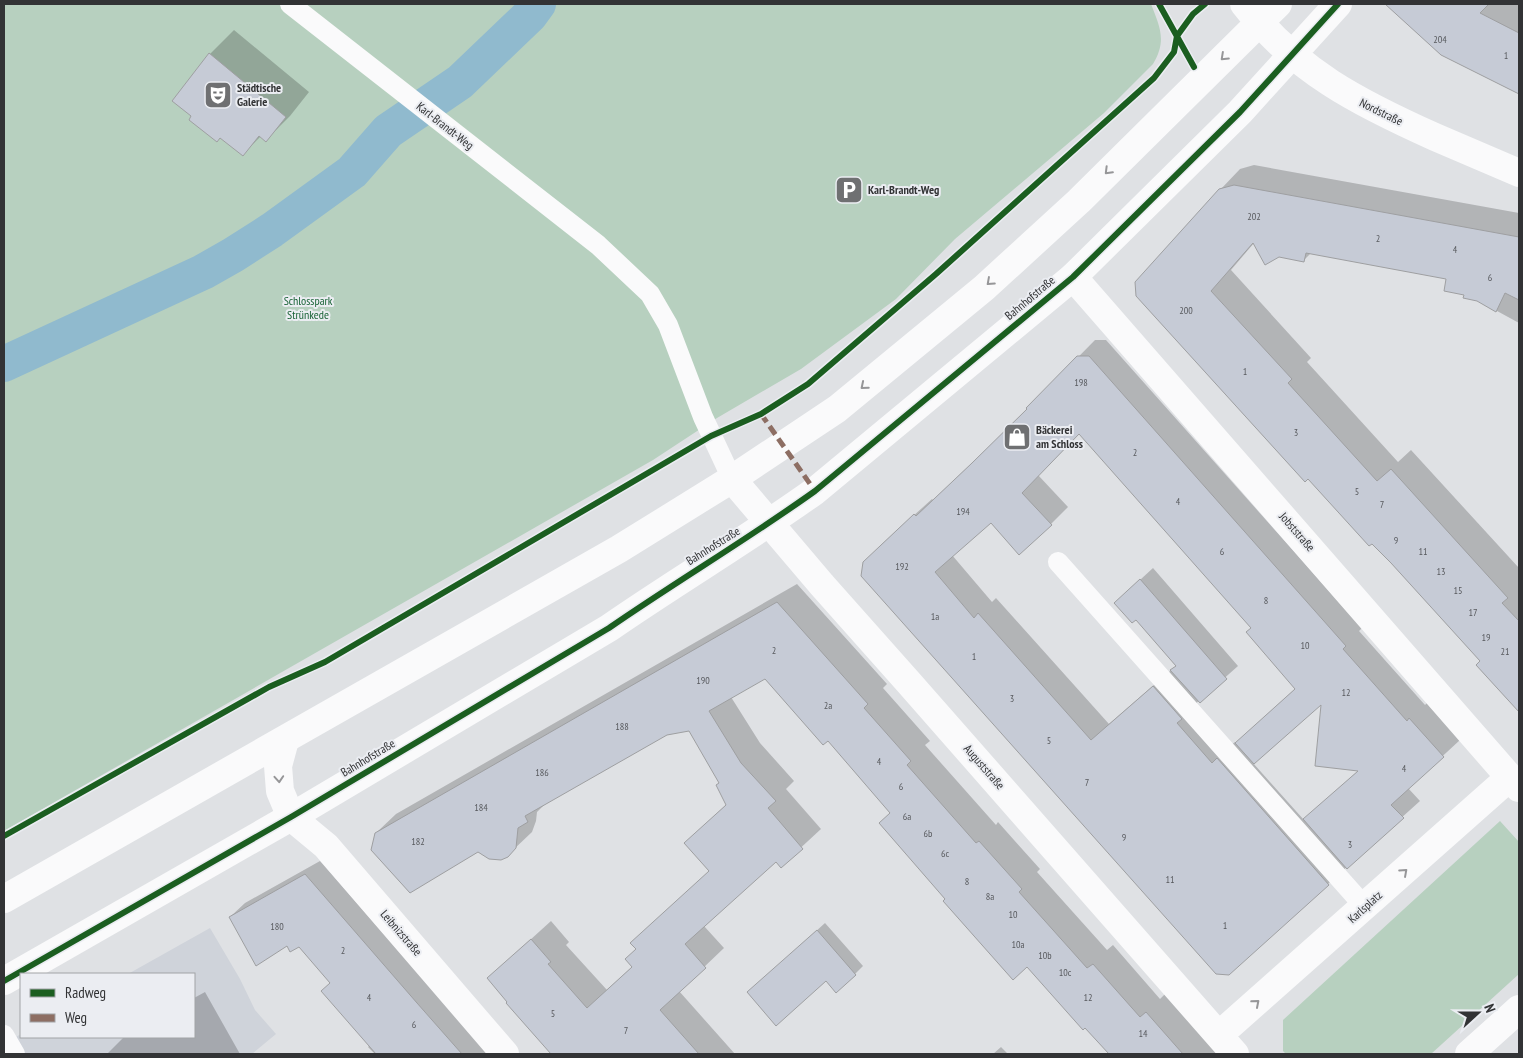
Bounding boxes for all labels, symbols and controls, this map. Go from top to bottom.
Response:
house number: 204 [1433,33,1447,46]
house number: 1 [1504,49,1508,62]
one-way arrow [1220,51,1229,60]
theatre icon: Städtische Galerie [203,80,233,110]
place label: Städtische Galerie [237,80,281,109]
street label: Nordstraße [1357,95,1405,128]
street label: Karl-Brandt-Weg [414,99,477,153]
one-way arrow [1105,165,1114,174]
parking icon: Karl-Brandt-Weg [834,175,864,205]
place label: Karl-Brandt-Weg [868,182,939,197]
house number: 202 [1247,210,1261,223]
house number: 2 [1376,232,1380,245]
house number: 4 [1453,243,1458,256]
house number: 6 [1488,271,1493,284]
street label: Bahnhofstraße [1002,272,1058,323]
one-way arrow [986,276,995,285]
park label: Schlosspark Strünkede [284,293,333,322]
house number: 200 [1179,304,1193,317]
house number: 1 [1243,365,1247,378]
house number: 198 [1074,376,1088,389]
one-way arrow [861,380,870,389]
shop icon: Bäckerei am Schloss [1002,422,1032,452]
place label: Bäckerei am Schloss [1036,422,1083,451]
house number: 3 [1294,426,1298,439]
house number: 2 [1133,446,1137,459]
house number: 5 [1355,485,1359,498]
house number: 4 [1176,495,1181,508]
house number: 7 [1380,498,1384,511]
house number: 194 [956,505,970,518]
street label: Jobststraße [1276,508,1318,554]
street label: Bahnhofstraße [683,523,742,568]
house number: 9 [1394,534,1398,547]
house number: 6 [1220,545,1225,558]
house number: 11 [1419,545,1428,558]
house number: 192 [895,560,909,573]
house number: 13 [1437,565,1446,578]
house number: 15 [1454,584,1463,597]
house number: 8 [1264,594,1268,607]
house number: 17 [1469,606,1478,619]
house number: 1a [931,610,939,623]
house number: 19 [1482,631,1491,644]
house number: 10 [1301,639,1310,652]
house number: 2 [772,644,776,657]
house number: 21 [1501,645,1510,658]
house number: 1 [972,650,976,663]
house number: 190 [696,674,710,687]
house number: 12 [1342,686,1351,699]
house number: 3 [1010,692,1014,705]
house number: 2a [824,699,832,712]
house number: 188 [615,720,629,733]
house number: 5 [1047,734,1051,747]
street label: Bahnhofstraße [338,735,398,780]
street label: Auguststraße [961,741,1008,792]
house number: 4 [877,755,882,768]
house number: 4 [1402,762,1407,775]
house number: 186 [535,766,549,779]
one-way arrow [273,775,284,783]
house number: 7 [1085,776,1089,789]
house number: 6 [899,780,904,793]
house number: 184 [474,801,488,814]
house number: 6a [903,810,911,823]
house number: 6b [924,827,932,840]
house number: 9 [1122,831,1126,844]
house number: 182 [411,835,425,848]
house number: 3 [1348,838,1352,851]
house number: 6c [941,847,949,860]
one-way arrow [1398,869,1407,878]
house number: 11 [1166,873,1175,886]
house number: 8 [965,875,969,888]
street label: Karlsplatz [1344,887,1385,926]
house number: 8a [986,890,994,903]
street label: Leibnizstraße [377,907,425,959]
house number: 10 [1009,908,1018,921]
house number: 1 [1223,919,1227,932]
house number: 180 [270,920,284,933]
house number: 10a [1012,938,1025,951]
house number: 2 [341,944,345,957]
house number: 10b [1038,949,1052,962]
house number: 10c [1059,966,1072,979]
legend [20,973,195,1038]
text: Radweg [65,983,106,1002]
north arrow [1453,988,1503,1038]
house number: 4 [367,991,372,1004]
house number: 12 [1084,991,1093,1004]
one-way arrow [1250,1000,1259,1009]
text: N [1480,1002,1500,1015]
house number: 5 [551,1007,555,1020]
text: Weg [65,1008,87,1027]
house number: 6 [412,1018,417,1031]
house number: 7 [624,1024,628,1037]
house number: 14 [1139,1027,1148,1040]

